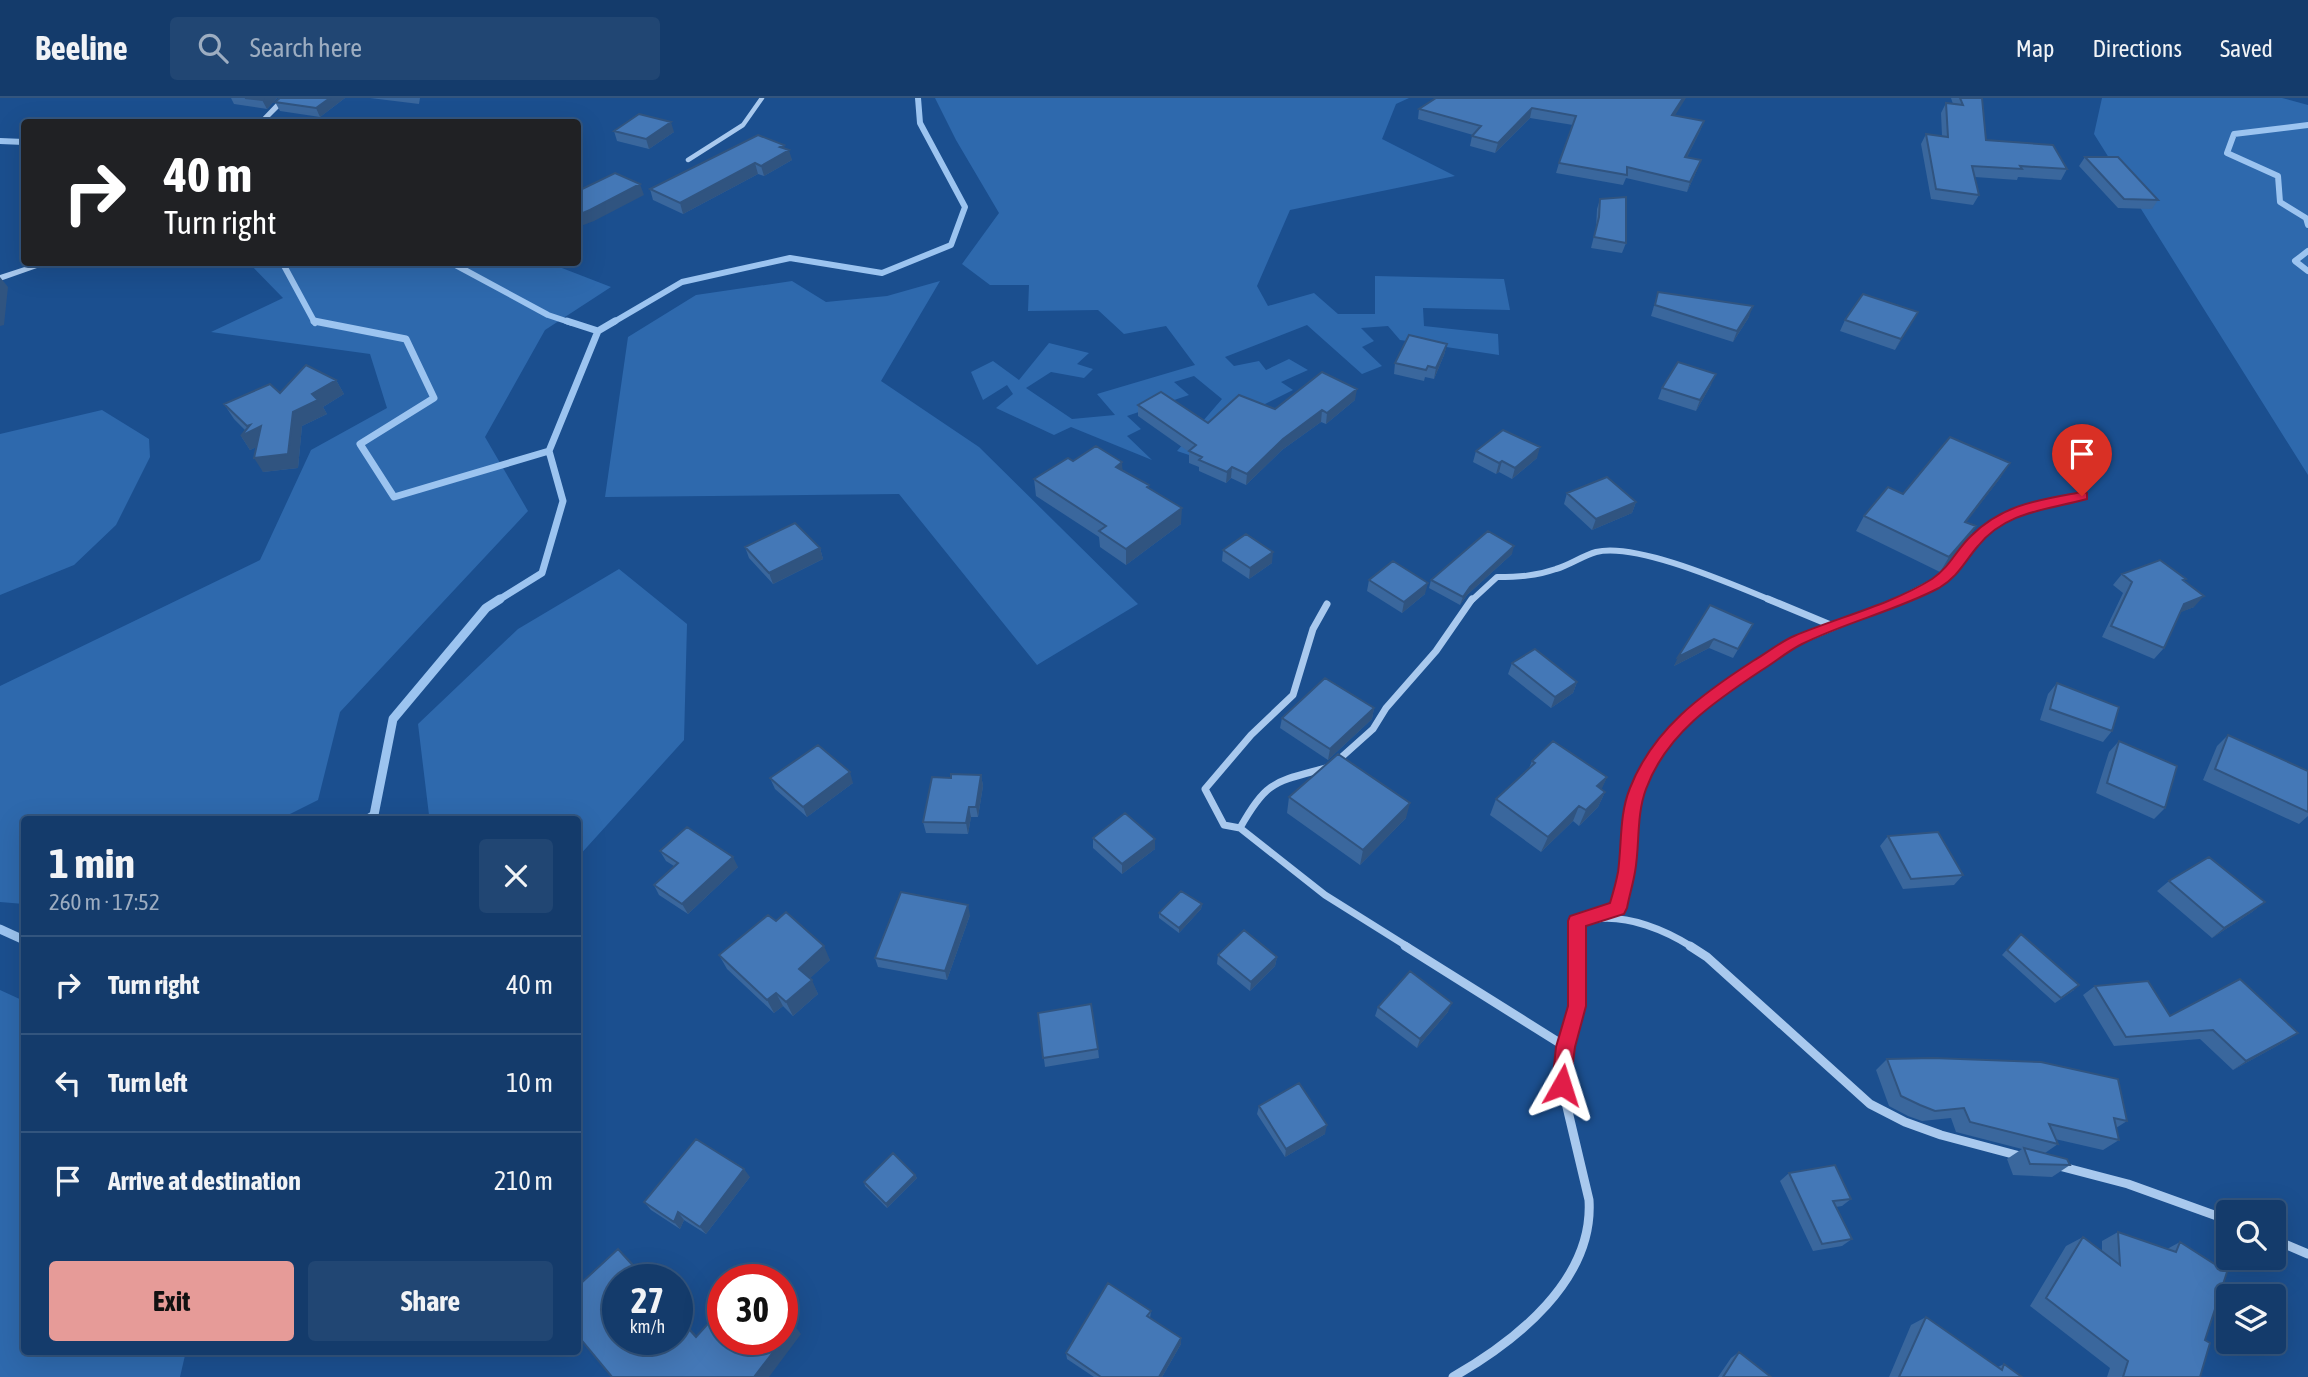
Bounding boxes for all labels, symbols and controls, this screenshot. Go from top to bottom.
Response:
search box [170,17,660,80]
text: Beeline [35,29,128,67]
icon: search [194,29,232,67]
text: Search here [250,33,362,63]
text: Map [2016,35,2054,62]
text: Directions [2092,35,2182,62]
text: Saved [2220,35,2273,62]
text: 40 m [164,146,252,202]
icon: right [49,147,140,238]
text: Turn right [164,204,277,241]
pin [2052,424,2112,496]
icon: arrive [2063,435,2101,473]
text: 1 min [49,839,135,887]
button: close [479,839,553,913]
text: 260 m · 17:52 [49,889,160,915]
icon: right [49,966,87,1004]
text: Turn right [108,970,199,1000]
text: 40 m [506,970,553,1000]
position arrow [1525,1048,1599,1122]
icon: left [49,1064,87,1102]
text: Turn left [108,1068,188,1098]
text: 10 m [506,1068,553,1098]
icon: arrive [49,1162,87,1200]
text: Arrive at destination [108,1166,301,1196]
text: 210 m [494,1166,553,1196]
map controls [2216,1200,2286,1354]
button: search [2216,1200,2286,1270]
button: Exit [49,1261,294,1341]
button: Share [308,1261,553,1341]
speed limit sign: 30 [707,1264,798,1355]
text: 27 [631,1280,664,1320]
button: layers [2216,1284,2286,1354]
text: km/h [630,1316,665,1337]

